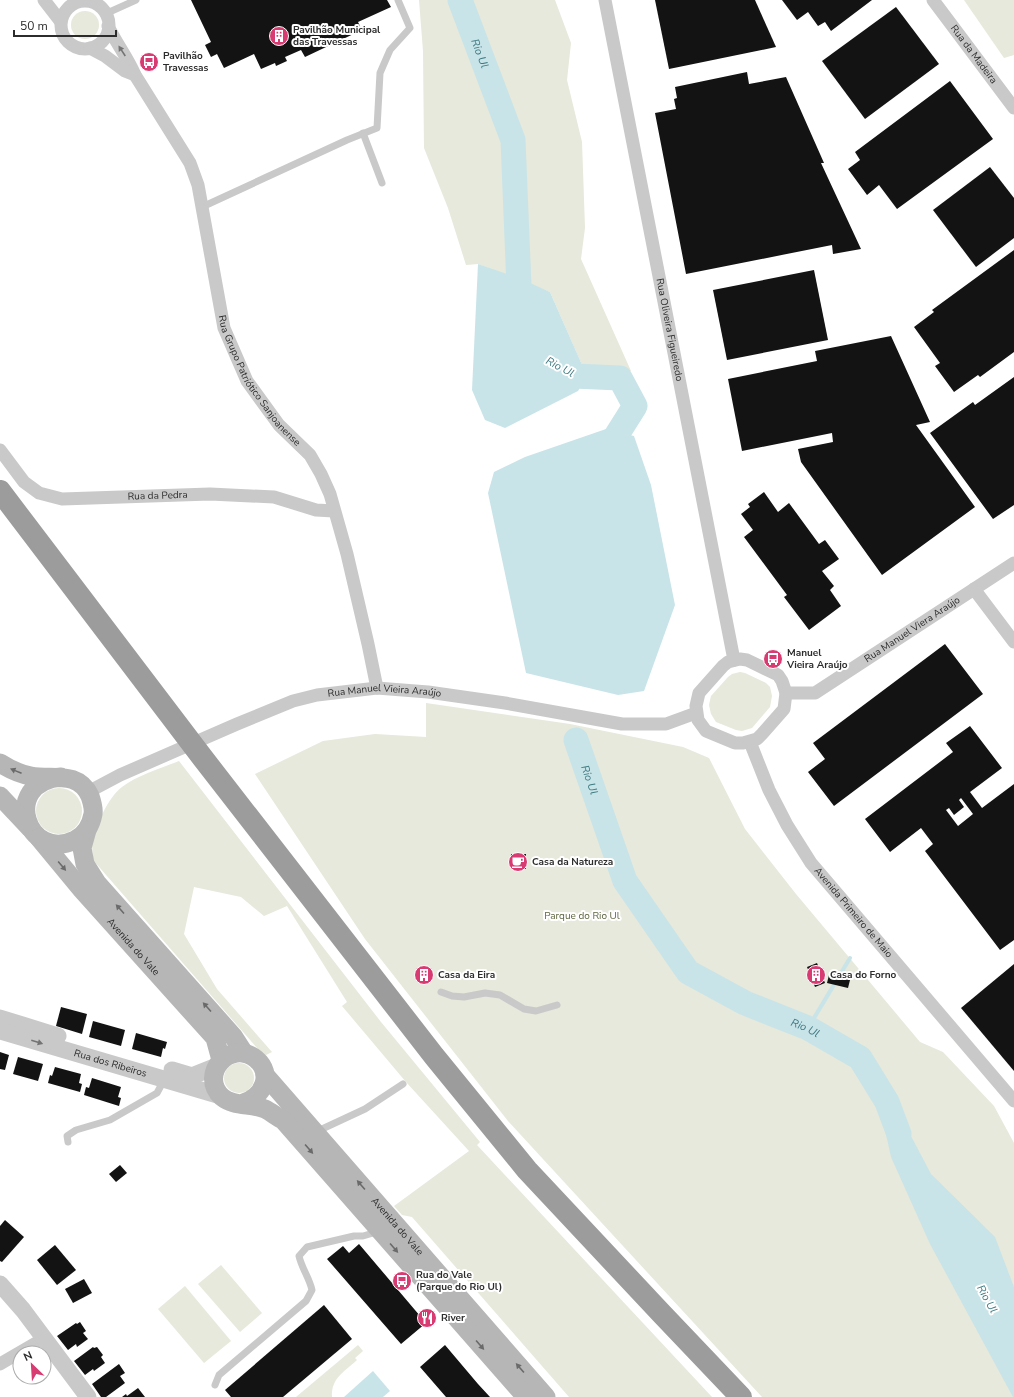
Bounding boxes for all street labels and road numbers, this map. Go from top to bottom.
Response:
street label: Rua da Madeira [947,22,1000,87]
street label: Rua Oliveira Figueiredo [653,277,686,383]
street label: Rua Grupo Patriótico Sanjoanense [215,314,304,449]
street label: Rua da Pedra [127,488,188,504]
street label: Rua Manuel Viera Araújo [861,593,963,666]
street label: Rua Manuel Vieira Araújo [327,681,443,701]
street label: Avenida Primeiro de Maio [811,864,896,961]
street label: Avenida do Vale [104,915,163,979]
street label: Rua dos Ribeiros [72,1046,149,1081]
street label: Avenida do Vale [368,1194,426,1259]

